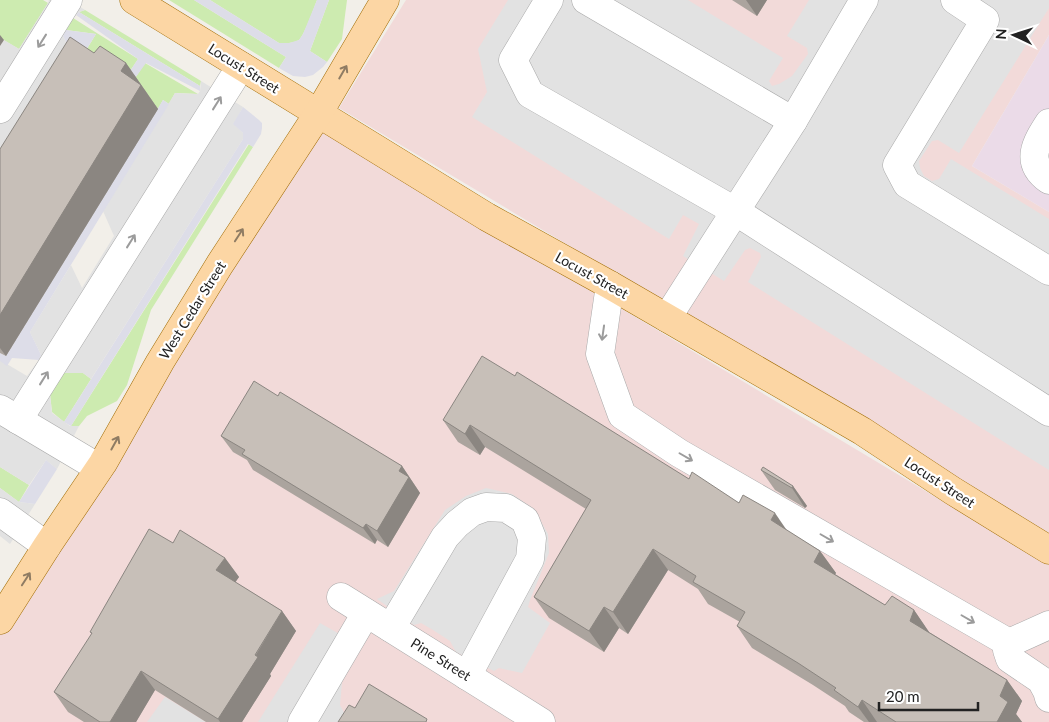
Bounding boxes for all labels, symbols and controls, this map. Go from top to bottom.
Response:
north arrow [989,10,1039,60]
text: N [992,28,1009,40]
one-way arrow [37,34,47,48]
street label: Locust Street [205,39,283,97]
one-way arrow [338,64,348,79]
one-way arrow [213,97,223,111]
one-way arrow [234,228,244,242]
one-way arrow [125,234,136,248]
street label: Locust Street [553,248,631,302]
street label: West Cedar Street [155,258,229,362]
one-way arrow [598,325,608,341]
one-way arrow [40,372,50,386]
one-way arrow [110,436,120,450]
one-way arrow [679,452,694,462]
street label: Locust Street [902,453,978,511]
one-way arrow [820,533,835,543]
one-way arrow [21,572,31,586]
one-way arrow [960,614,975,624]
street label: Pine Street [408,634,474,684]
scale bar [879,680,978,712]
text: 20 m [886,687,920,705]

